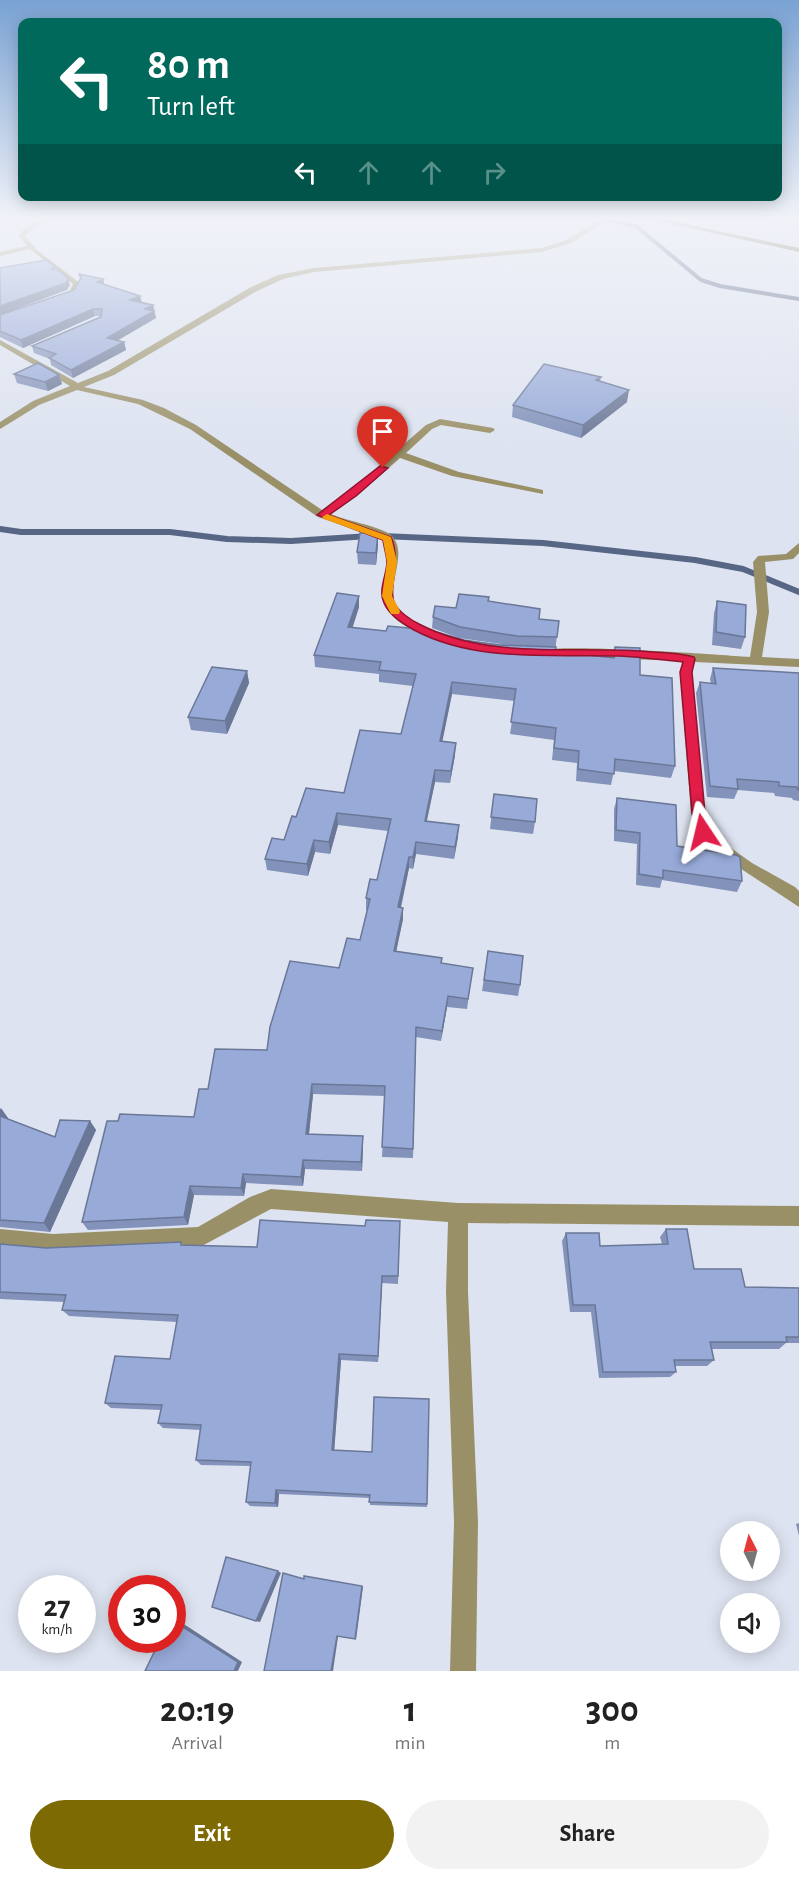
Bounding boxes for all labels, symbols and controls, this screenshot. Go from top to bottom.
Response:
icon: left [48,42,126,120]
text: 80 m [147,44,230,86]
text: Turn left [147,93,235,120]
icon: left [289,156,322,189]
icon: ahead [352,156,385,189]
icon: ahead [415,156,448,189]
icon: right [478,156,511,189]
pin [357,406,408,468]
icon: arrive [366,415,399,448]
position arrow [671,800,735,864]
north arrow [720,1521,780,1581]
map controls [720,1521,780,1653]
speed limit sign: 30 [108,1575,186,1653]
text: 27 [43,1592,71,1622]
button: sound [720,1593,780,1653]
text: km/h [42,1622,72,1637]
text: 20:19 [160,1692,234,1728]
text: 1 [404,1692,417,1728]
text: 300 [586,1692,639,1728]
text: Arrival [172,1733,223,1753]
text: min [395,1733,426,1753]
text: m [604,1733,620,1753]
button: Exit [30,1800,394,1869]
button: Share [406,1800,769,1869]

